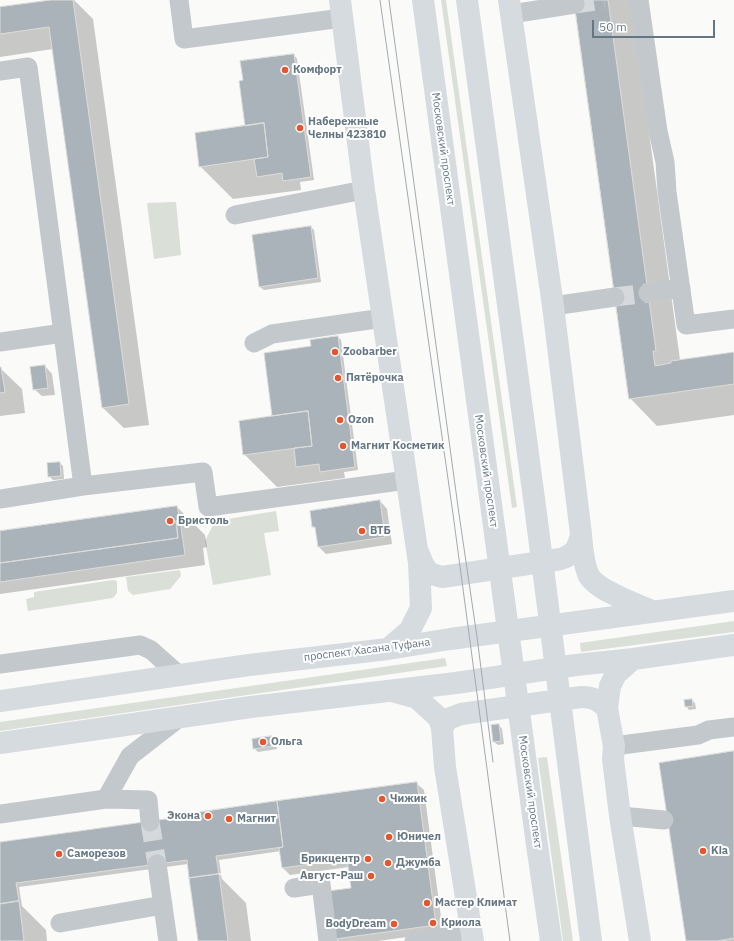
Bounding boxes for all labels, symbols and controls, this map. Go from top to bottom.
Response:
scale bar [594,12,717,38]
text: 50 m [599,19,627,34]
place label: Комфорт [293,63,342,77]
marker: Комфорт [280,65,290,75]
street label: Московский проспект [429,92,457,206]
place label: Набережные Челны 423810 [308,115,386,141]
marker: Набережные Челны 423810 [295,123,305,133]
place label: Zoobarber [343,345,397,359]
marker: Zoobarber [330,347,340,357]
place label: Пятёрочка [346,371,404,385]
marker: Пятёрочка [333,373,343,383]
place label: Ozon [348,413,374,427]
street label: Московский проспект [472,414,500,528]
marker: Ozon [335,415,345,425]
place label: Магнит Косметик [351,439,445,453]
marker: Магнит Косметик [338,441,348,451]
place label: Бристоль [178,514,229,528]
marker: Бристоль [165,516,175,526]
place label: ВТБ [370,524,391,538]
marker: ВТБ [357,526,367,536]
street label: проспект Хасана Туфана [303,636,431,664]
place label: Ольга [271,735,303,749]
street label: Московский проспект [516,735,544,849]
marker: Ольга [258,737,268,747]
place label: Чижик [390,792,427,806]
marker: Чижик [377,794,387,804]
place label: Экона [167,809,200,823]
marker: Экона [203,811,213,821]
place label: Магнит [237,812,276,826]
marker: Магнит [224,814,234,824]
place label: Юничел [397,830,441,844]
marker: Юничел [384,832,394,842]
place label: Kia [711,844,728,858]
marker: Kia [698,846,708,856]
place label: Саморезов [67,847,126,861]
marker: Саморезов [54,849,64,859]
place label: Брикцентр [301,852,360,866]
marker: Брикцентр [363,854,373,864]
place label: Джумба [396,856,441,870]
marker: Джумба [383,858,393,868]
place label: Август-Раш [300,869,363,883]
marker: Август-Раш [366,871,376,881]
place label: Мастер Климат [435,896,517,910]
marker: Мастер Климат [422,898,432,908]
place label: Криола [441,916,481,930]
place label: BodyDream [326,917,386,931]
marker: Криола [428,918,438,928]
marker: BodyDream [389,919,399,929]

